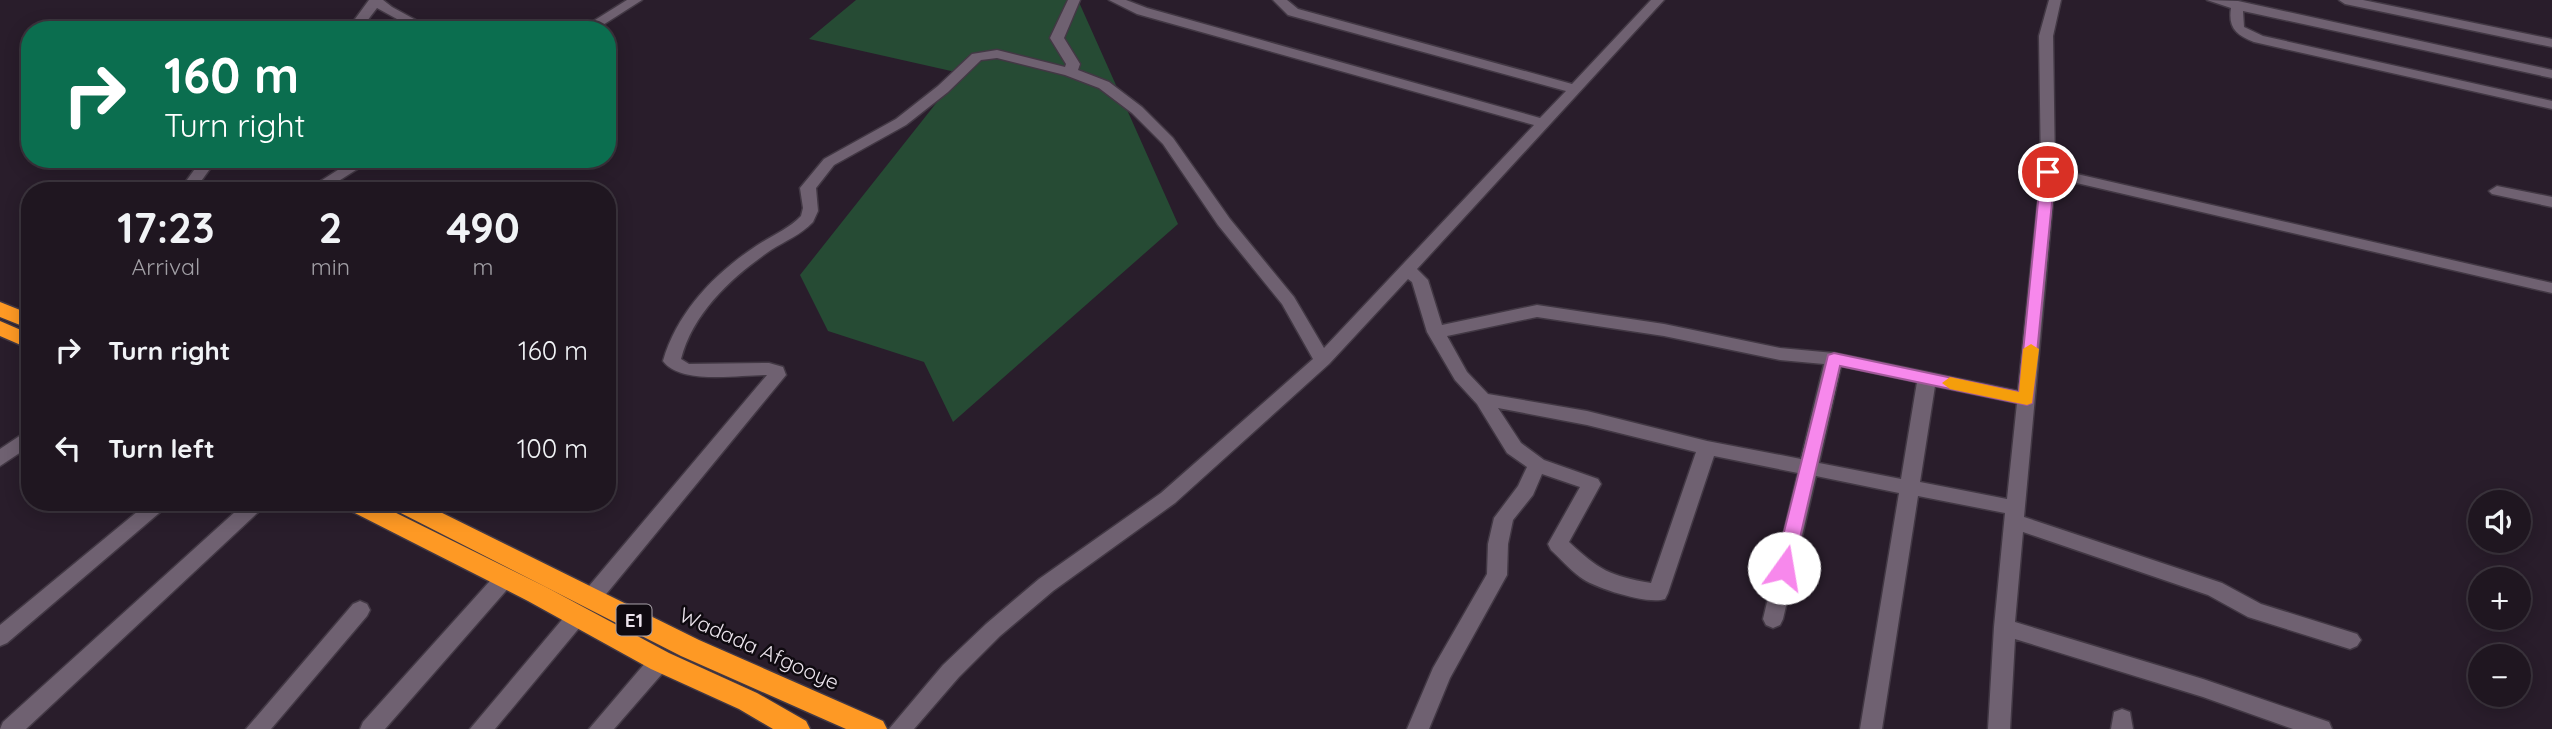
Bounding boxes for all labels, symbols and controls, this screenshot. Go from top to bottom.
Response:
text: 160 m [164,44,299,105]
icon: right [49,49,140,140]
text: Turn right [164,105,305,145]
pin [2018,142,2078,202]
icon: arrive [2029,153,2067,191]
text: 17:23 [117,201,215,254]
text: 2 [318,201,342,254]
text: 490 [446,201,520,254]
text: Arrival [131,252,200,281]
text: min [311,252,350,281]
text: m [473,252,493,281]
icon: right [49,331,87,369]
text: Turn right [108,334,230,367]
text: 160 m [518,334,588,367]
icon: left [49,429,87,467]
text: Turn left [108,432,215,465]
text: 100 m [517,432,588,465]
map controls [2468,490,2531,707]
button: sound [2468,490,2531,553]
position arrow [1747,531,1821,605]
button: + [2468,567,2531,630]
street label: Wadada Afgooye [675,601,843,695]
road number: E1 [616,604,652,636]
button: − [2468,644,2531,707]

